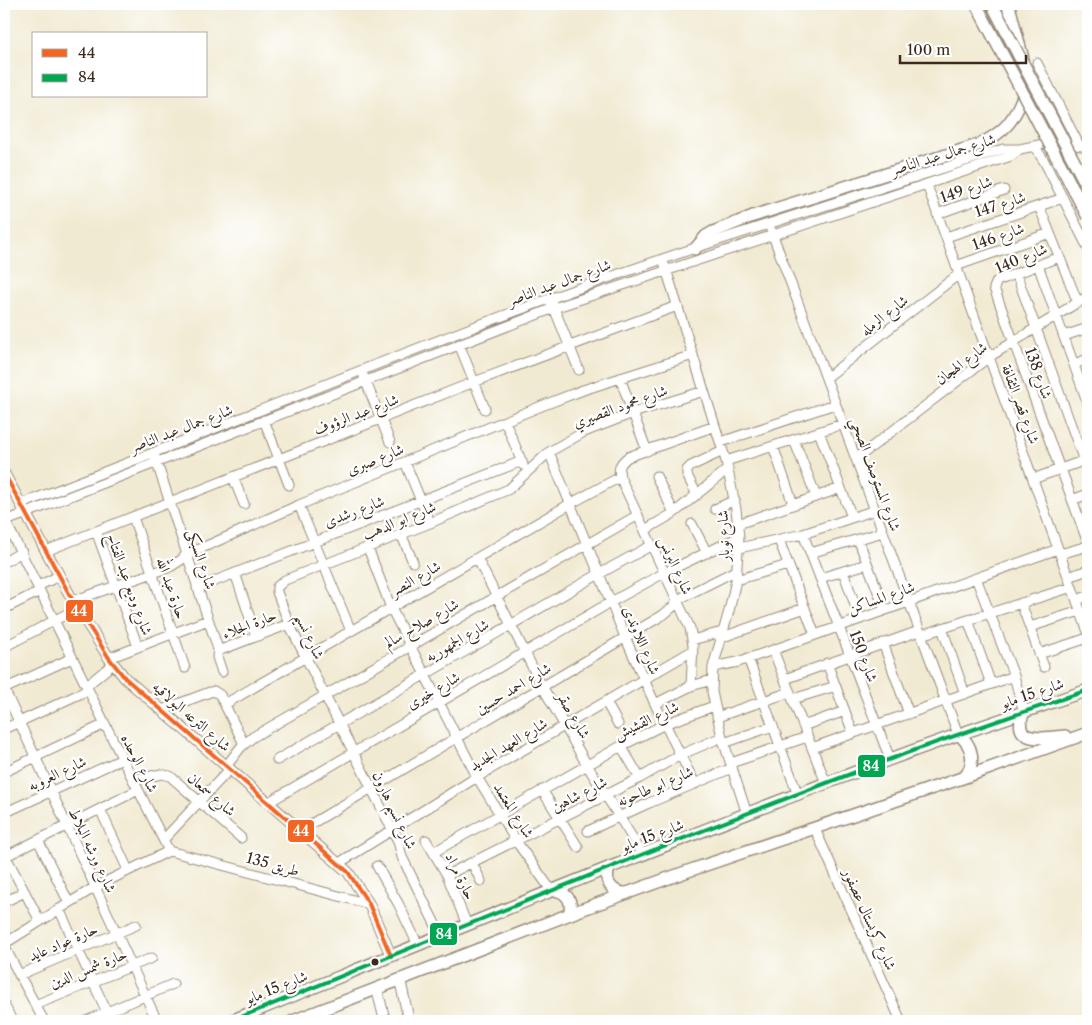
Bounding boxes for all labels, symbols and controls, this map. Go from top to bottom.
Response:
legend [32,32,208,98]
scale bar [900,32,1026,64]
text: 100 m [907,40,950,59]
text: 44 [78,43,95,62]
text: 84 [78,67,96,86]
street label: شارع جمال عبد الناصر [886,129,999,183]
street label: شارع 149 [937,171,996,211]
street label: شارع 147 [972,187,1029,225]
street label: شارع 146 [969,218,1028,258]
street label: شارع 140 [992,239,1051,281]
street label: شارع جمال عبد الناصر [503,254,615,314]
street label: شارع الرمله [856,290,914,343]
street label: شارع الهجان [931,337,993,392]
street label: شارع 138 [1017,345,1057,403]
street label: شارع قصر الثقافة [994,362,1044,448]
street label: شارع محمود القصيري [570,380,671,436]
street label: شارع عبد الرؤوف [311,389,403,443]
street label: شارع جمال عبد الناصر [125,400,237,461]
street label: شارع المستوصف الصحي [842,414,905,535]
street label: شارع صبرى [344,439,408,483]
street label: شارع رشدى [321,491,388,535]
street label: شارع ابو الدهب [359,497,440,547]
street label: شارع نوبار [713,510,737,564]
street label: شارع السبكى [180,526,221,593]
street label: شارع وديع عبد الفتاح [98,530,157,639]
street label: شارع البرنس [651,533,697,599]
street label: حارة عبد الله [153,554,193,621]
street label: شارع النصر [384,556,446,605]
street label: شارع المساكن [845,577,918,621]
street label: شارع صلاح سالم [380,594,464,656]
line badge: 44 [65,599,94,623]
text: 44 [71,602,87,620]
street label: شارع اللاوندى [615,603,665,679]
street label: حارة الجلاء [219,605,279,643]
street label: شارع نسيم [286,610,329,665]
street label: شارع الجمهوريه [422,614,494,669]
street label: شارع 150 [842,627,883,686]
street label: شارع احمد حسين [472,658,556,721]
street label: شارع خيرى [403,667,465,716]
street label: شارع 15 مايو [996,673,1068,717]
street label: شارع الترعه البولاقيه [146,677,235,758]
street label: شارع صقر [548,686,595,744]
street label: شارع القشيش [610,697,683,747]
street label: شارع العهد الجديد [465,713,553,778]
street label: شارع الوحده [114,731,163,797]
street label: شارع العروبه [25,751,91,798]
line badge: 84 [857,754,886,778]
text: 84 [863,757,879,775]
street label: شارع ابو طاحونه [614,761,697,814]
street label: شارع سمعان [181,768,240,823]
street label: شارع نسيم هارون [363,768,421,855]
street label: شارع شاهين [548,772,612,820]
street label: شارع المعتمد [486,779,538,843]
street label: شارع ورشه البلاط [61,804,121,897]
street label: شارع 15 مايو [616,814,688,860]
line badge: 44 [287,819,315,843]
text: 44 [293,822,309,840]
street label: طريق 135 [244,848,302,881]
street label: حارة مراد [440,849,481,904]
street label: شارع كريستال عصفور [835,863,901,975]
street label: حارة عواد عايد [25,919,101,965]
line badge: 84 [429,922,458,946]
text: 84 [436,925,452,943]
street label: حارة شمس الدين [46,944,130,993]
unlabelled marker [370,957,380,967]
street label: شارع 15 مايو [240,966,312,1013]

